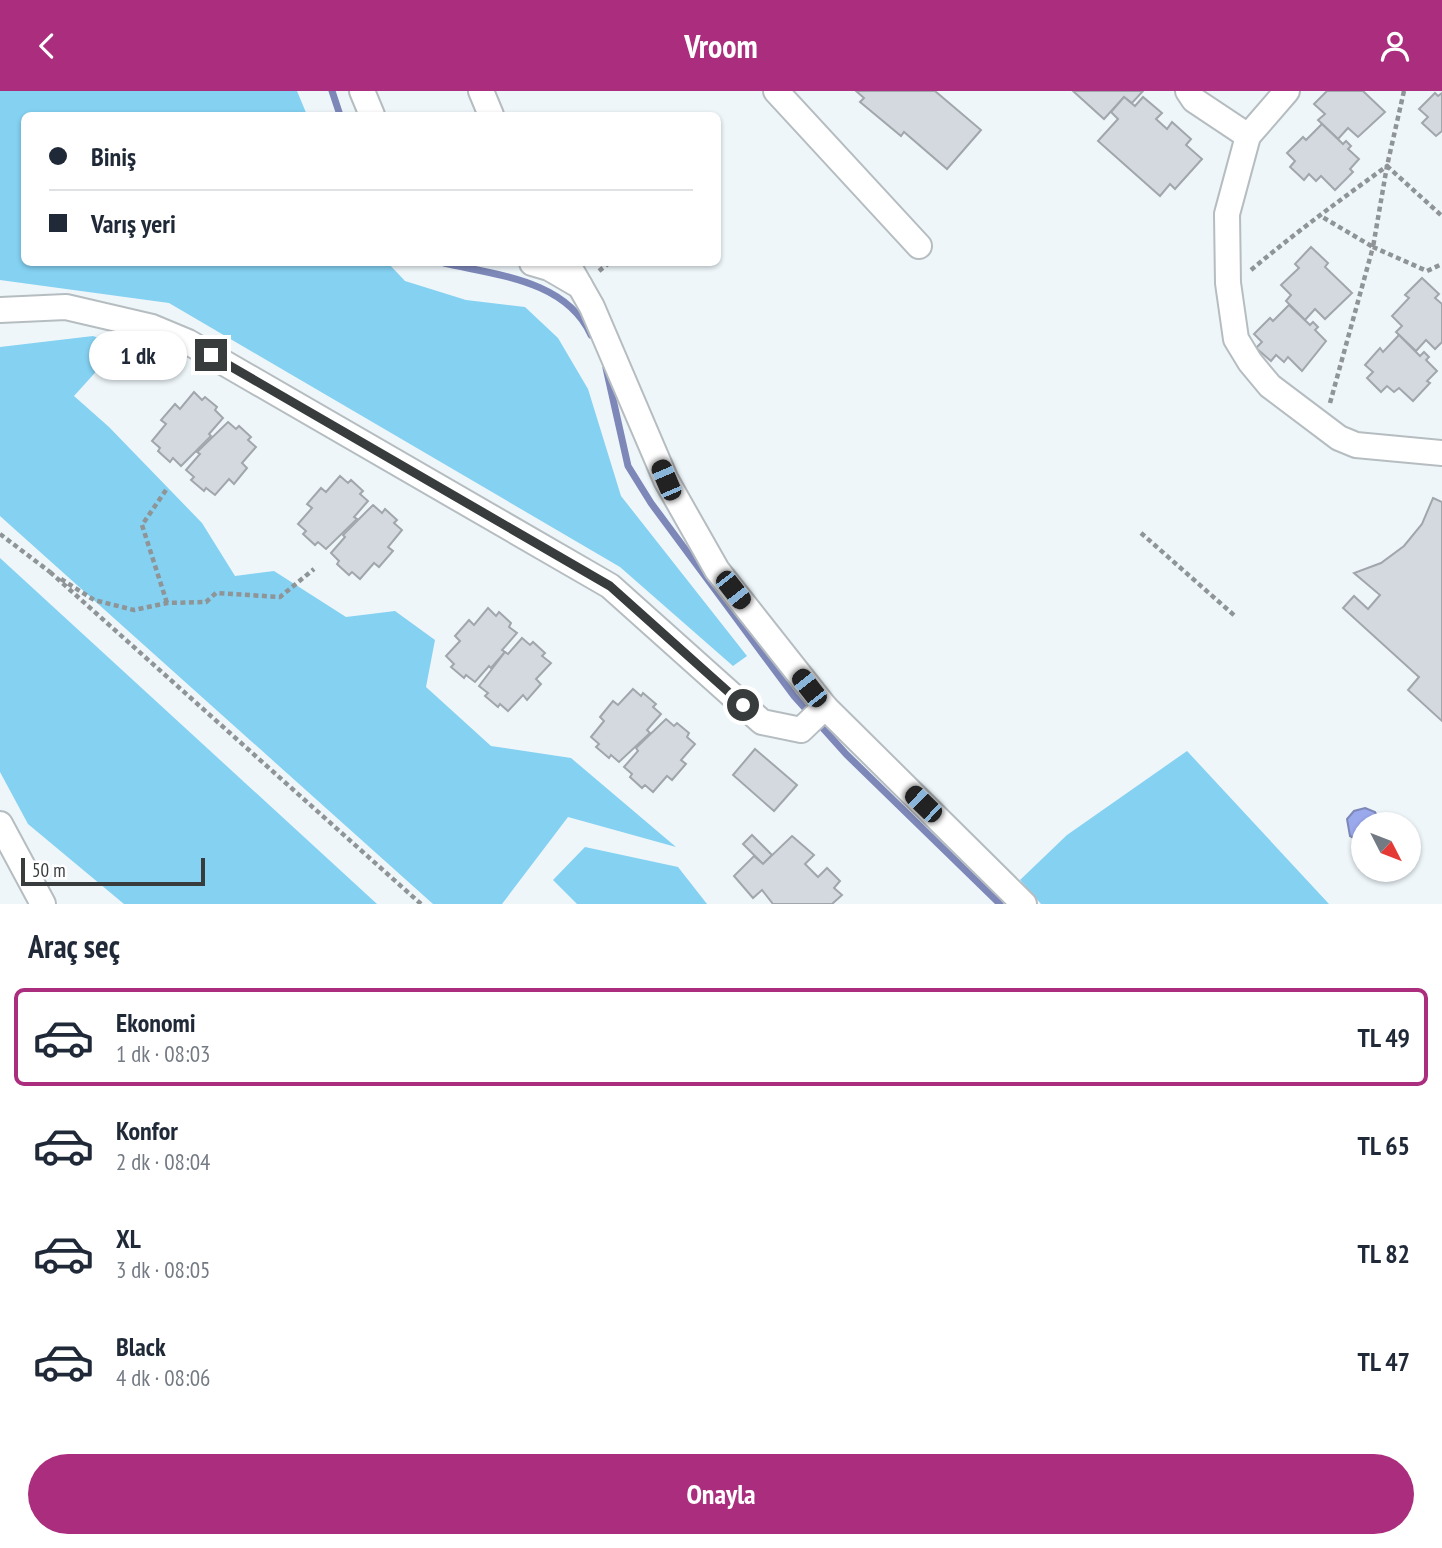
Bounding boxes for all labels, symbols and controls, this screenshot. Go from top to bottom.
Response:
text: Vroom [684,25,758,67]
icon: back [28,27,66,65]
icon: person [1376,27,1414,65]
text: Biniş [91,140,136,173]
text: Varış yeri [91,207,176,240]
callout: 1 dk [88,331,186,379]
route end [195,339,227,371]
text: 1 dk [120,341,156,370]
car [649,457,684,503]
car [712,567,755,613]
car [788,665,831,711]
route start [727,689,759,721]
car [901,782,946,826]
north arrow [1351,812,1421,882]
map controls [1351,812,1421,882]
scale bar [21,855,205,887]
text: 50 m [32,858,66,882]
text: Araç seç [28,925,120,967]
icon: car [32,1006,95,1069]
text: Ekonomi [116,1006,196,1039]
text: TL 49 [1358,1021,1410,1054]
text: 1 dk · 08:03 [116,1039,210,1068]
icon: car [32,1114,95,1177]
text: Konfor [116,1114,178,1147]
text: TL 65 [1358,1129,1410,1162]
text: 2 dk · 08:04 [116,1147,210,1176]
icon: car [32,1222,95,1285]
text: XL [116,1222,141,1255]
text: TL 82 [1358,1237,1410,1270]
text: 3 dk · 08:05 [116,1255,210,1284]
icon: car [32,1330,95,1393]
text: Black [116,1330,166,1363]
text: TL 47 [1358,1345,1410,1378]
text: 4 dk · 08:06 [116,1363,210,1392]
button: Onayla [28,1454,1414,1534]

